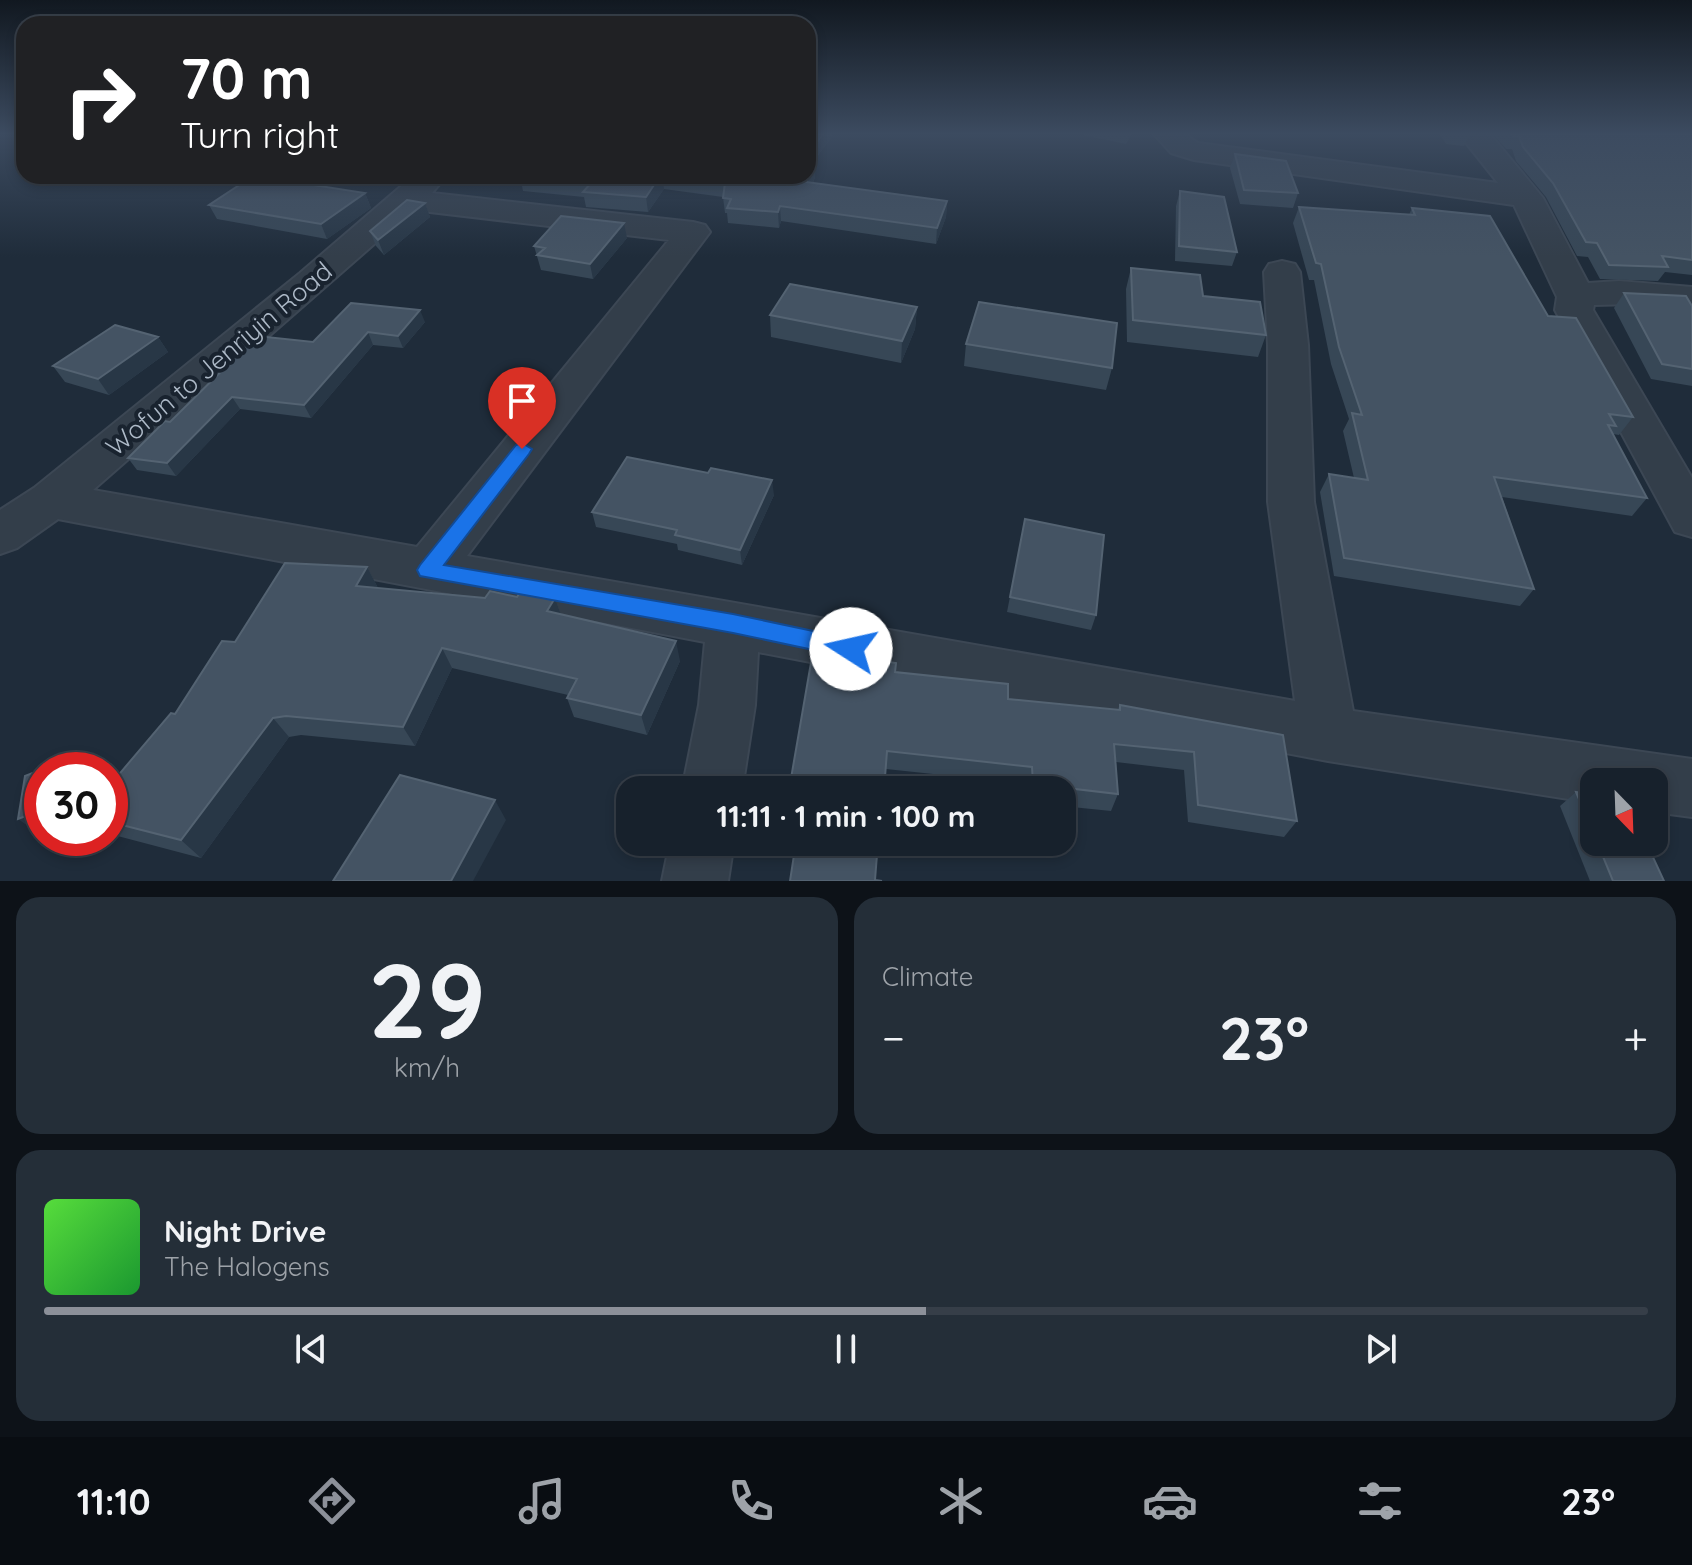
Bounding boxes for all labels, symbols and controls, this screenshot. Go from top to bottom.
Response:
text: 70 m [180,43,312,113]
icon: right [48,48,152,152]
text: Turn right [180,112,339,157]
street label: Wofun to Jenriyin Road [99,254,339,463]
pin [488,367,556,449]
icon: arrive [500,379,544,423]
position arrow [809,607,893,691]
speed limit sign: 30 [24,752,128,856]
north arrow [1580,768,1668,856]
map controls [1580,768,1668,856]
text: 11:11 · 1 min · 100 m [716,797,976,835]
text: 29 [368,934,486,1064]
text: Climate [882,960,973,993]
text: 23° [1219,1000,1309,1075]
text: − [882,1010,905,1065]
text: + [1623,1010,1648,1065]
text: km/h [394,1051,460,1084]
text: Night Drive [164,1212,326,1250]
text: The Halogens [164,1250,330,1283]
icon: previous [289,1327,333,1371]
icon: pause [824,1327,868,1371]
icon: next [1359,1327,1403,1371]
icon: directions [304,1473,360,1529]
icon: music [514,1473,570,1529]
icon: phone [723,1473,779,1529]
icon: climate [933,1473,989,1529]
icon: car [1142,1473,1198,1529]
icon: filters [1352,1473,1408,1529]
text: 11:10 [77,1479,151,1524]
text: 23° [1561,1479,1615,1524]

